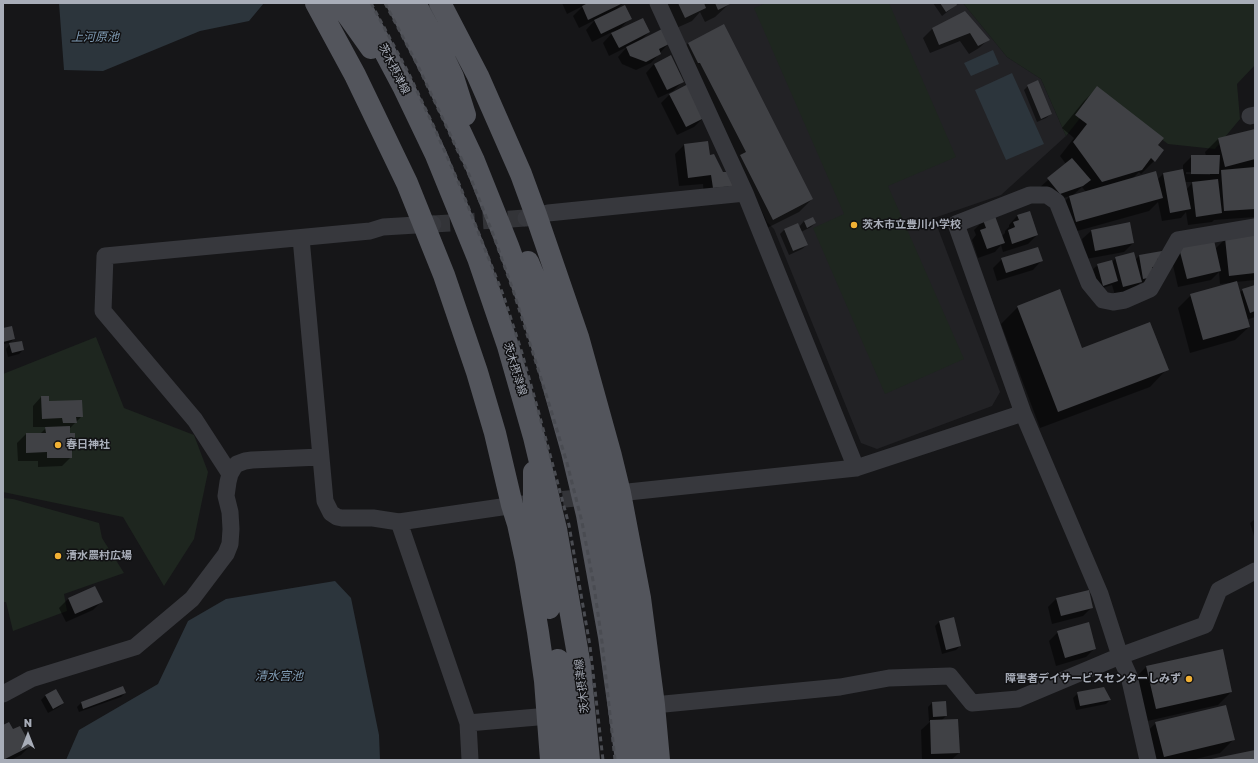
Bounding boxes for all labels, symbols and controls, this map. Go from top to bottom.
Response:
water label: 上河原池 [71,30,119,44]
street label: 茨木摂津線 [376,42,412,96]
place label: 茨木市立豊川小学校 [862,218,961,232]
marker: 茨木市立豊川小学校 [849,220,859,230]
street label: 茨木摂津線 [501,341,529,397]
place label: 春日神社 [66,438,110,452]
marker: 春日神社 [53,440,63,450]
place label: 清水農村広場 [66,549,132,563]
marker: 清水農村広場 [53,551,63,561]
street label: 茨木摂津線 [572,658,592,714]
water label: 清水宮池 [255,669,303,683]
place label: 障害者デイサービスセンターしみず [1005,672,1181,686]
marker: 障害者デイサービスセンターしみず [1184,674,1194,684]
north arrow [8,715,48,755]
text: N [24,716,32,729]

